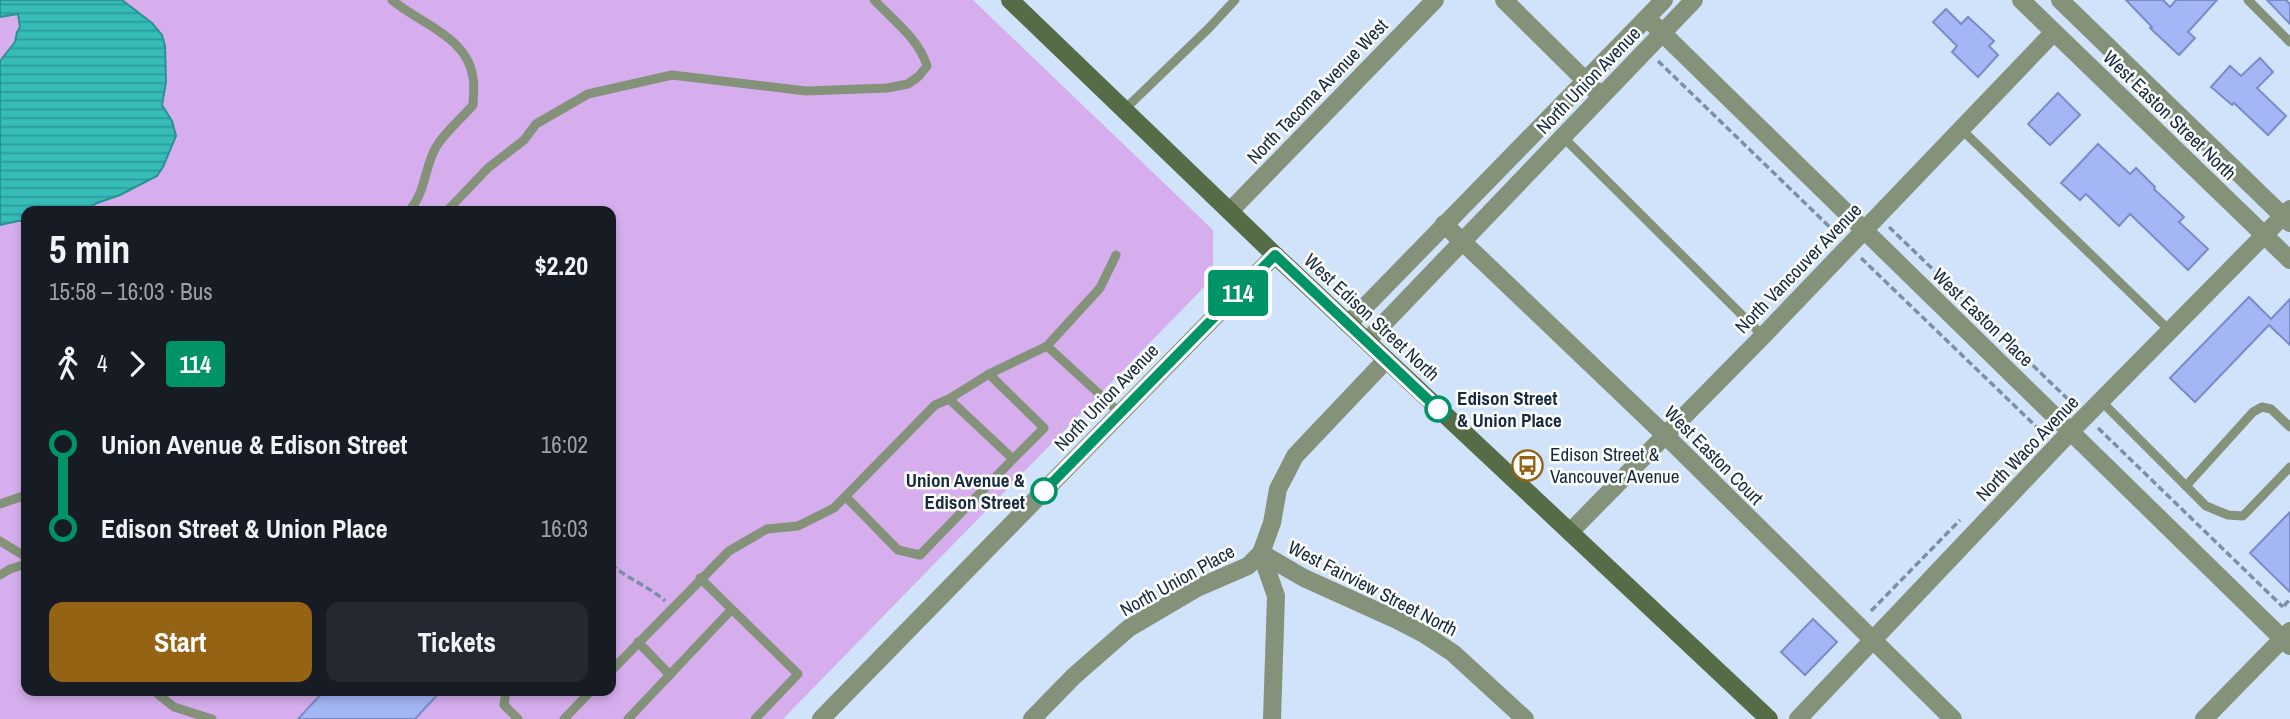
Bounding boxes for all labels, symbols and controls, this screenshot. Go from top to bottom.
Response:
street label: North Tacoma Avenue West [1241,12,1394,169]
street label: North Union Avenue [1530,21,1646,139]
street label: West Easton Street North [2098,44,2242,186]
street label: North Vancouver Avenue [1729,197,1867,339]
text: 5 min [49,224,130,275]
street label: West Edison Street North [1299,247,1445,387]
text: $2.20 [535,248,588,283]
street label: West Easton Place [1927,262,2039,372]
line badge: 114 [1198,270,1278,316]
text: 15:58 – 16:03 · Bus [49,276,213,307]
text: 114 [1222,277,1254,309]
street label: North Union Avenue [1048,338,1164,456]
icon: walk [49,345,87,383]
icon: forward [118,345,156,383]
text: 4 [97,348,108,379]
text: 114 [180,348,211,380]
place label: Edison Street & Union Place [1457,385,1562,433]
street label: North Waco Avenue [1970,389,2084,507]
marker: Edison Street & Union Place [1425,396,1451,422]
street label: West Easton Court [1659,400,1770,511]
text: Union Avenue & Edison Street [101,427,407,462]
text: 16:02 [541,429,588,460]
place label: Edison Street & Vancouver Avenue [1550,441,1679,489]
bus stop icon: Edison Street & Vancouver Avenue [1510,448,1544,482]
place label: Union Avenue & Edison Street [906,467,1025,515]
marker: Union Avenue & Edison Street [1031,478,1057,504]
text: Edison Street & Union Place [101,511,388,546]
text: 16:03 [541,513,588,544]
street label: West Fairview Street North [1284,534,1462,642]
street label: North Union Place [1115,538,1239,622]
button: Start [49,602,312,682]
button: Tickets [326,602,588,682]

